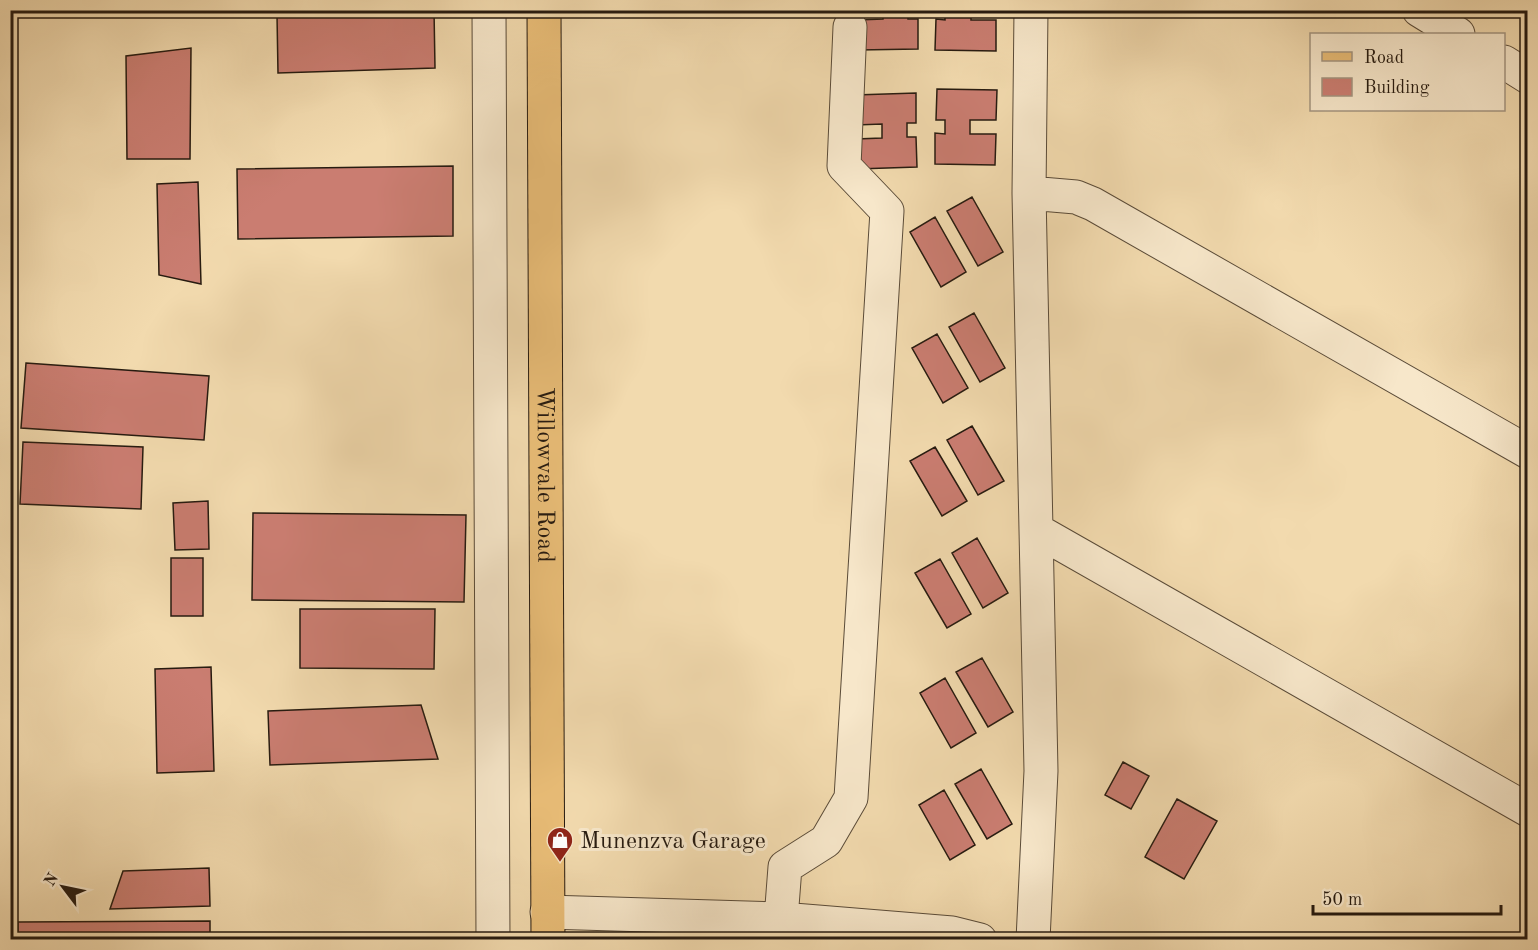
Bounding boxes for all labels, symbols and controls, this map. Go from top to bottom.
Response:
legend [1310,33,1505,111]
text: Road [1364,49,1404,67]
text: Building [1364,79,1430,97]
street label: Willowvale Road [532,387,556,563]
shop icon: Munenzva Garage [545,825,575,863]
place label: Munenzva Garage [580,830,766,854]
north arrow [33,857,93,917]
text: N [42,870,62,890]
scale bar [1313,878,1500,916]
text: 50 m [1322,891,1362,909]

